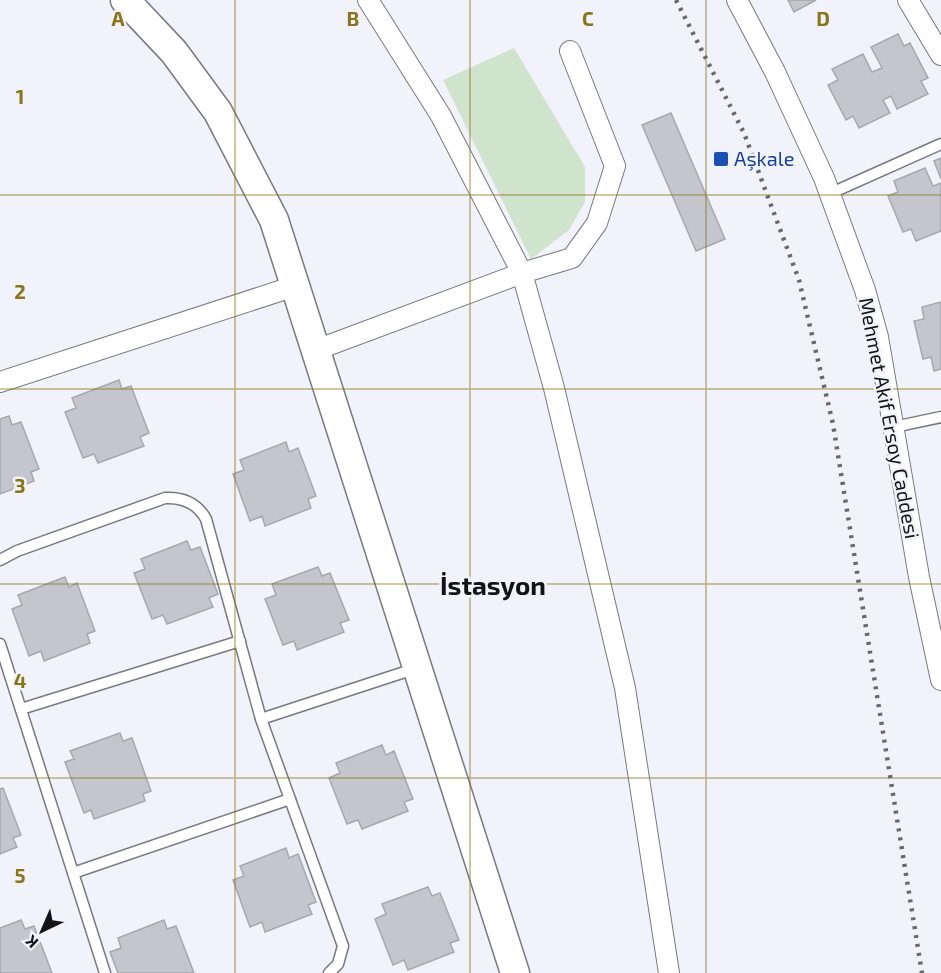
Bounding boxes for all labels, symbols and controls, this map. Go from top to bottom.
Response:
text: A [111,6,125,30]
text: B [347,6,359,30]
text: C [582,6,594,30]
text: D [816,6,830,30]
text: 1 [16,84,24,108]
place label: Aşkale [734,146,794,171]
marker: Aşkale [712,150,730,168]
text: 2 [14,279,26,303]
street label: Mehmet Akif Ersoy Caddesi [855,295,925,541]
text: 3 [14,473,26,497]
district label: İstasyon [440,569,546,601]
text: 4 [14,668,27,692]
text: 5 [14,863,26,887]
north arrow [12,901,72,961]
text: K [20,931,41,953]

